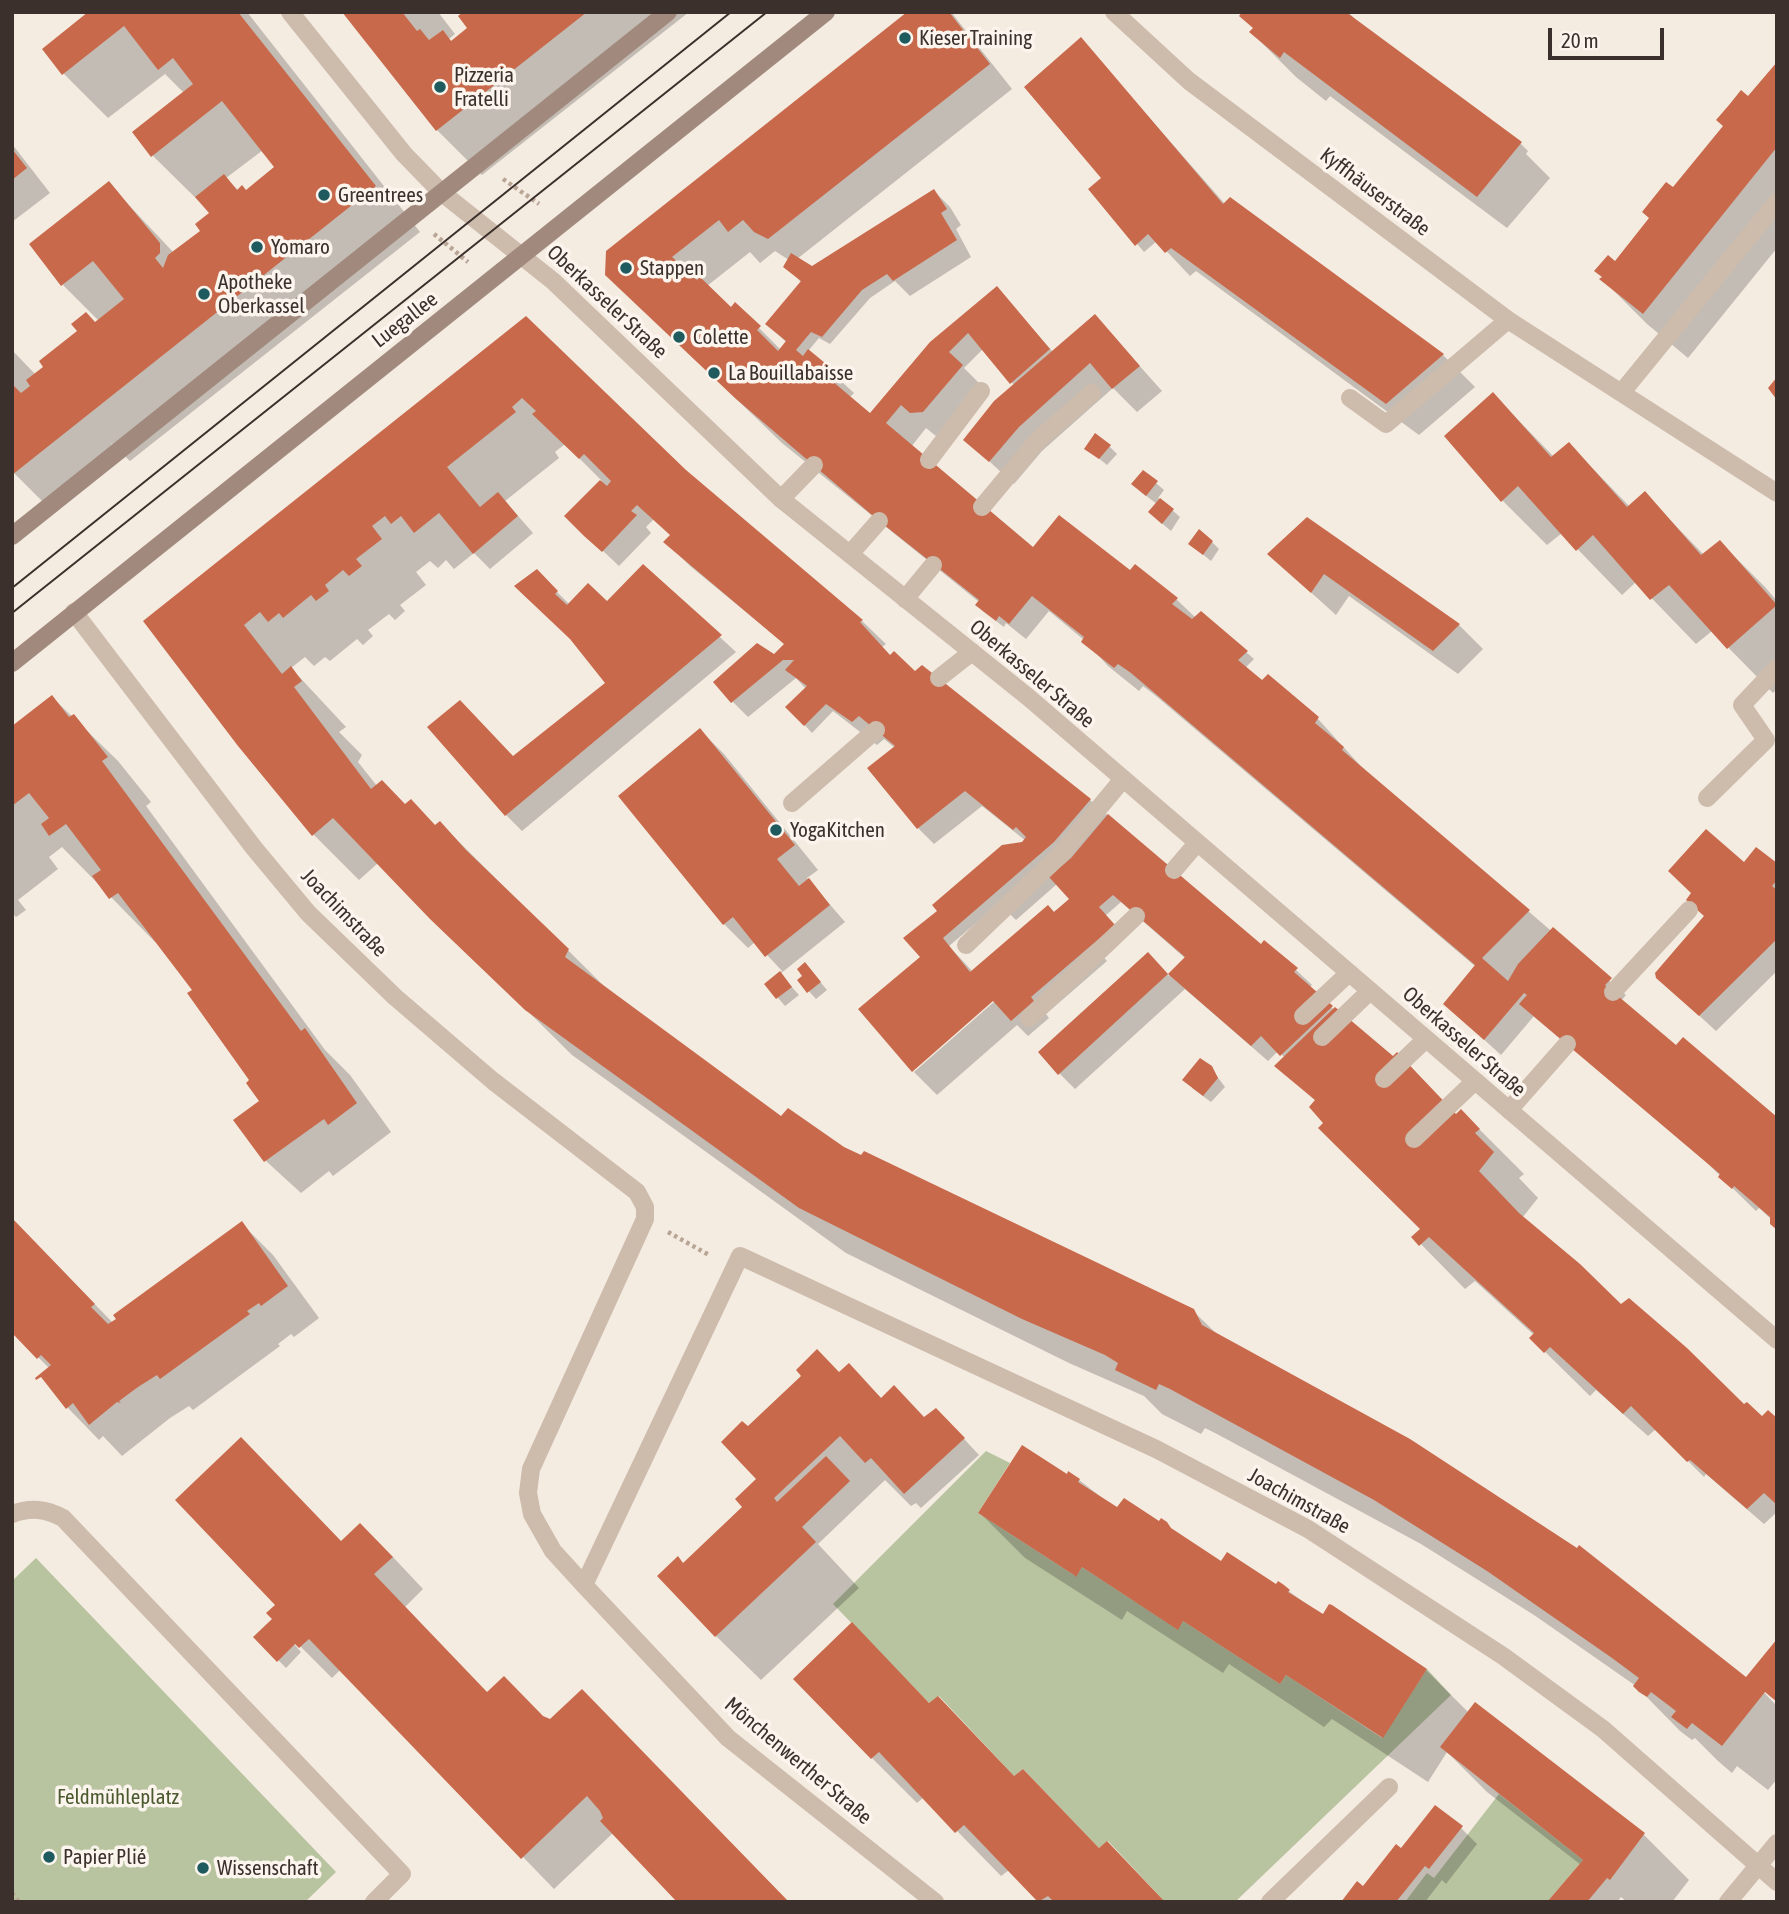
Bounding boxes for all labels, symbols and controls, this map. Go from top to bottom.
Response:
scale bar [1551,14,1666,58]
place label: Kieser Training [919,25,1032,51]
text: 20 m [1561,28,1599,52]
marker: Kieser Training [897,30,913,46]
place label: Pizzeria Fratelli [454,62,514,112]
marker: Pizzeria Fratelli [432,79,448,95]
street label: Kyffhäuserstraße [1315,142,1435,242]
place label: Greentrees [338,182,423,208]
marker: Greentrees [316,187,332,203]
place label: Yomaro [271,234,330,260]
marker: Yomaro [249,239,265,255]
street label: Oberkasseler Straße [542,240,672,364]
place label: Stappen [640,255,704,281]
marker: Stappen [618,260,634,276]
place label: Apotheke Oberkassel [218,269,305,319]
marker: Apotheke Oberkassel [196,286,212,302]
street label: Luegallee [367,287,443,353]
place label: Colette [693,324,749,350]
marker: Colette [671,329,687,345]
place label: La Bouillabaisse [728,360,853,386]
marker: La Bouillabaisse [706,365,722,381]
street label: Oberkasseler Straße [964,615,1100,733]
place label: YogaKitchen [790,817,885,843]
marker: YogaKitchen [768,822,784,838]
street label: Joachimstraße [296,864,392,962]
street label: Oberkasseler Straße [1397,982,1531,1102]
street label: Joachimstraße [1244,1463,1354,1539]
street label: Mönchenwerther Straße [719,1692,877,1830]
park label: Feldmühleplatz [57,1784,179,1810]
place label: Papier Plié [63,1844,146,1870]
marker: Papier Plié [41,1849,57,1865]
place label: Wissenschaft [217,1855,319,1881]
marker: Wissenschaft [195,1860,211,1876]

